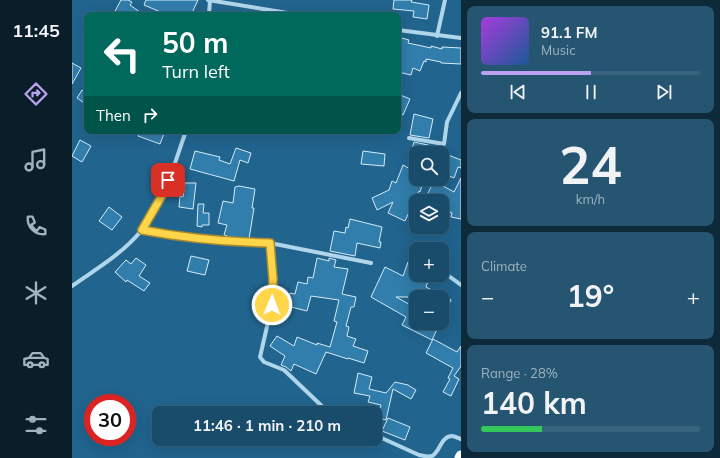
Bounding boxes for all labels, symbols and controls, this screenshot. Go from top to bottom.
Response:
text: 11:45 [12,19,60,42]
text: 91.1 FM [541,23,597,42]
text: 50 m [162,25,228,60]
icon: left [96,28,148,80]
text: Music [541,42,576,58]
text: Turn left [162,60,230,83]
icon: directions [22,80,50,108]
icon: previous [507,81,529,103]
icon: pause [580,81,602,103]
icon: next [653,81,675,103]
icon: right [139,104,161,126]
text: Then [96,106,131,125]
text: 24 [559,132,622,197]
icon: music [22,146,50,174]
map controls [409,146,449,330]
button: search [409,146,449,186]
pin [151,163,185,197]
icon: arrive [157,169,179,191]
text: km/h [576,191,605,207]
button: layers [409,194,449,234]
icon: phone [22,212,50,240]
button: + [409,242,449,282]
text: Climate [481,258,527,274]
text: 19° [567,277,614,315]
icon: climate [22,279,50,307]
text: − [481,283,494,311]
text: + [687,283,700,311]
position arrow [251,284,293,326]
button: − [409,290,449,330]
icon: car [22,345,50,373]
text: Range · 28% [481,365,558,381]
text: 140 km [481,384,587,422]
speed limit sign: 30 [84,394,136,446]
icon: filters [22,411,50,439]
text: 11:46 · 1 min · 210 m [193,416,341,435]

